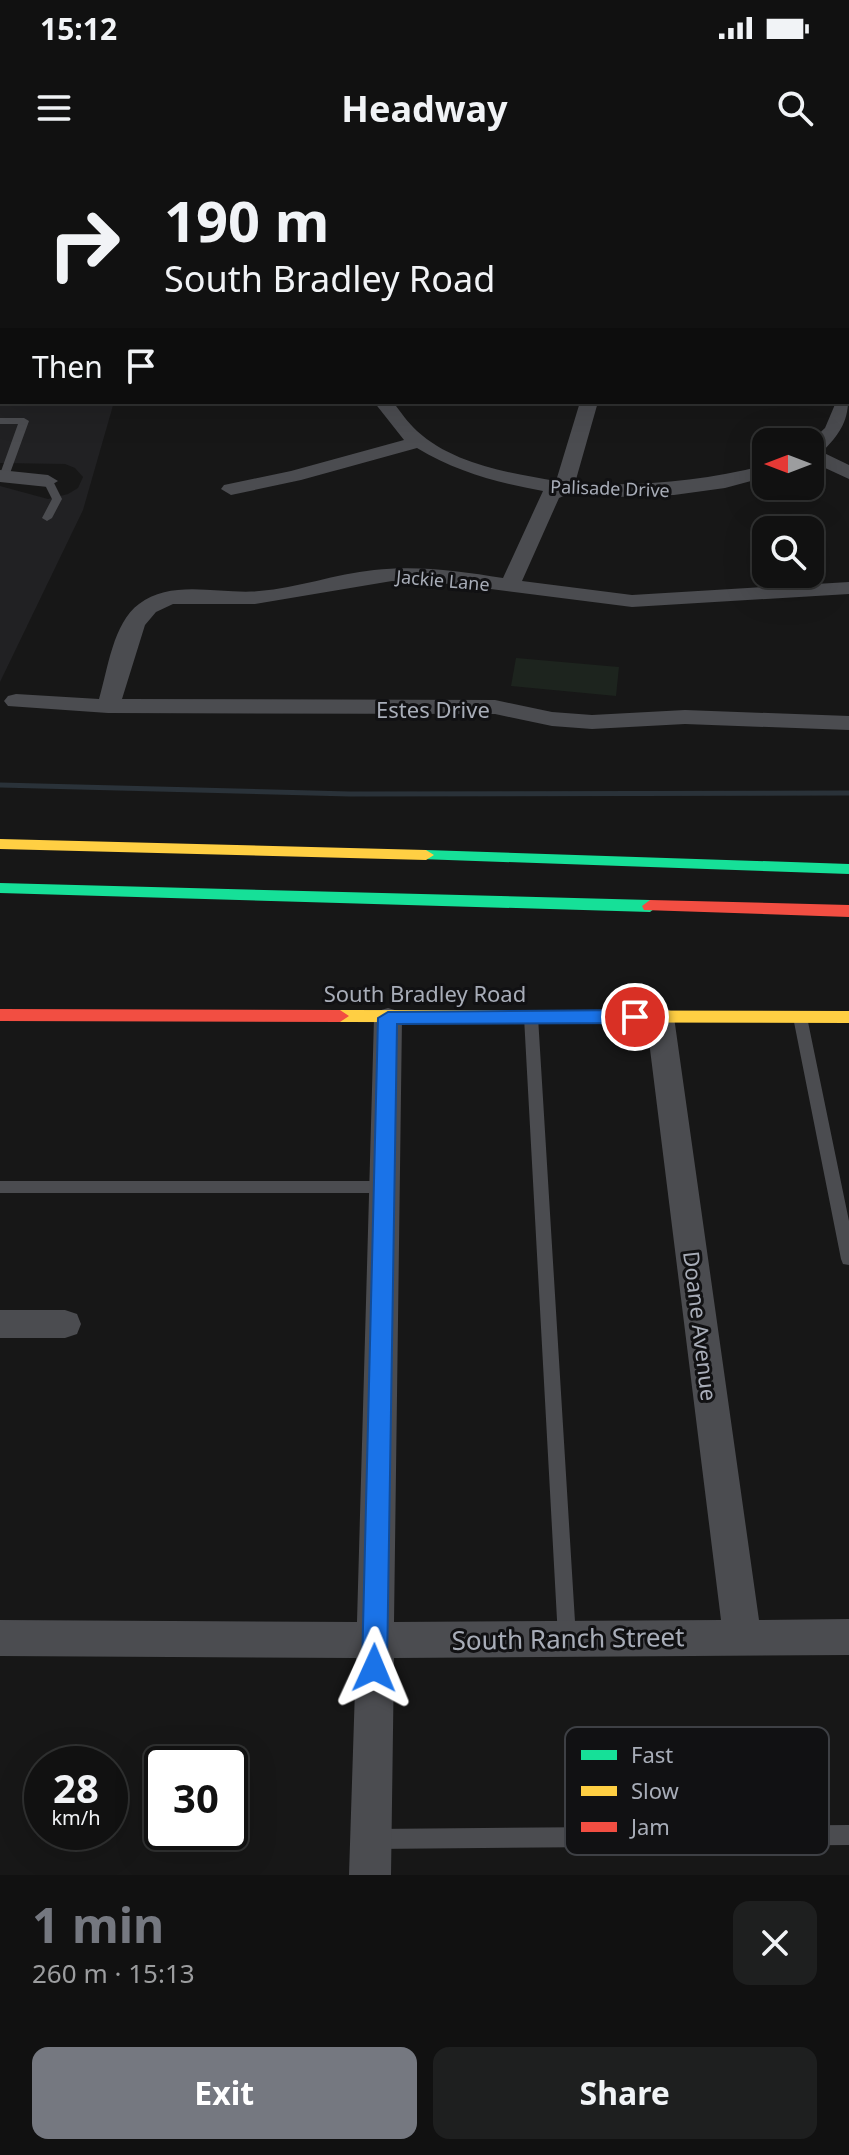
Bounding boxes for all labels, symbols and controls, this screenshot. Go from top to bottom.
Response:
text: 15:12 [40,8,117,49]
text: Headway [341,84,508,133]
icon: menu [32,86,76,130]
icon: search [773,86,817,130]
text: 190 m [164,182,329,258]
icon: right [32,192,136,296]
text: South Bradley Road [164,254,495,303]
icon: arrive [119,344,163,388]
text: Then [32,346,103,387]
north arrow [752,428,824,500]
map controls [752,428,824,588]
street label: Palisade Drive [550,474,670,502]
button: search [752,516,824,588]
street label: Jackie Lane [393,564,491,596]
street label: Estes Drive [376,694,490,724]
street label: South Bradley Road [324,978,526,1008]
pin [601,983,669,1051]
icon: arrive [613,995,657,1039]
street label: Doane Avenue [677,1249,725,1403]
street label: South Ranch Street [451,1618,685,1658]
position arrow [332,1626,416,1710]
legend [565,1727,829,1855]
text: Fast [631,1739,673,1769]
speed limit sign: 30 [144,1746,248,1850]
text: 28 [53,1760,99,1815]
text: Slow [631,1775,680,1805]
text: km/h [51,1804,101,1831]
text: Jam [629,1811,670,1841]
text: 1 min [32,1892,164,1957]
button: close [733,1901,817,1985]
text: 260 m · 15:13 [32,1955,195,1991]
button: Exit [32,2047,417,2139]
button: Share [433,2047,817,2139]

